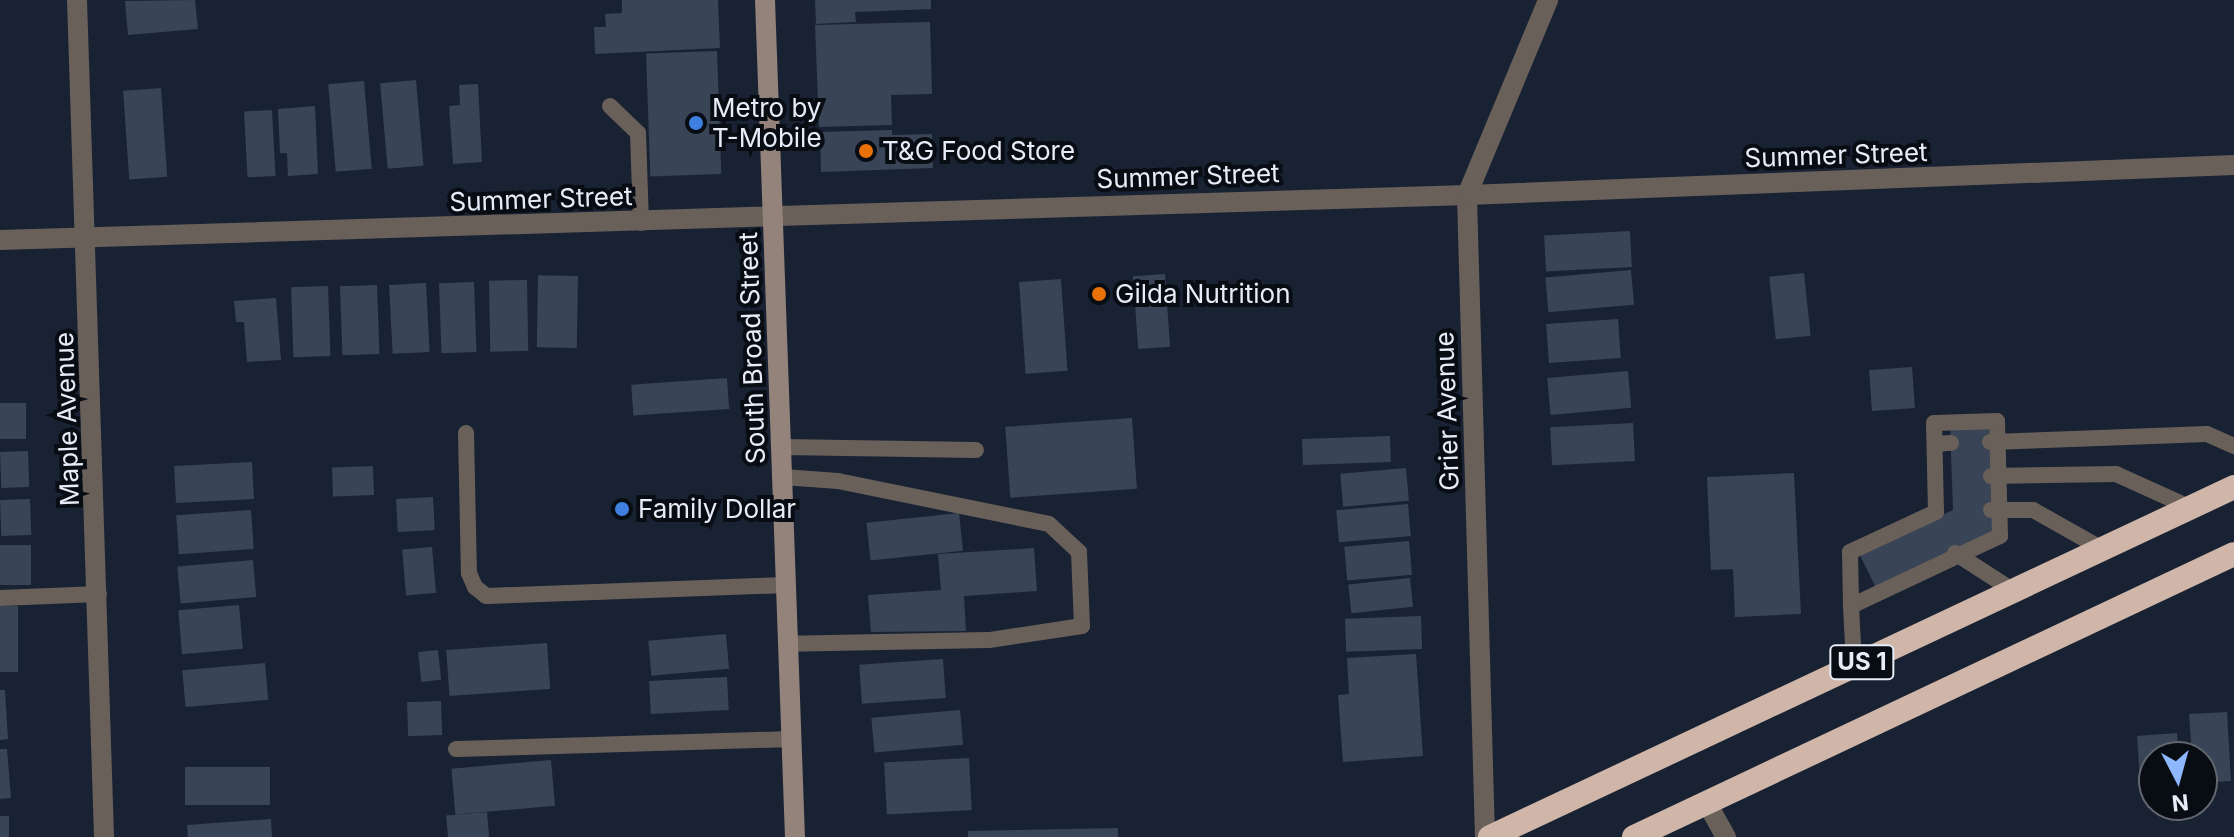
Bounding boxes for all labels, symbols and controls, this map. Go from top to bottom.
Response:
place label: Metro by T-Mobile [712,92,822,154]
marker: Metro by T-Mobile [687,114,705,132]
place label: T&G Food Store [882,135,1075,167]
street label: Summer Street [1744,136,1928,174]
marker: T&G Food Store [857,142,875,160]
street label: Summer Street [1096,157,1280,195]
street label: Summer Street [449,180,633,218]
street label: South Broad Street [732,231,772,465]
place label: Gilda Nutrition [1115,278,1291,310]
marker: Gilda Nutrition [1090,285,1108,303]
street label: Maple Avenue [48,331,86,507]
street label: Grier Avenue [1429,331,1465,491]
place label: Family Dollar [638,493,796,525]
marker: Family Dollar [613,500,631,518]
road number: US 1 [1828,642,1896,682]
north arrow [2138,741,2218,821]
text: N [2171,789,2190,817]

